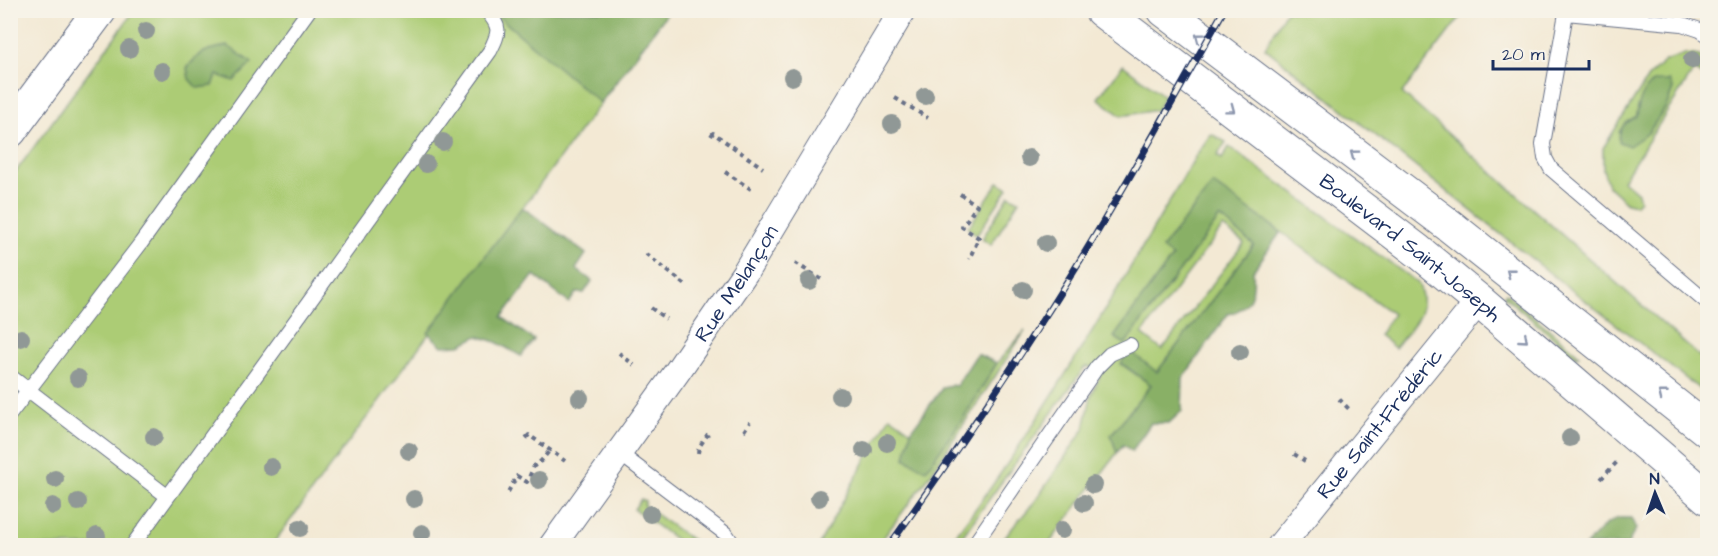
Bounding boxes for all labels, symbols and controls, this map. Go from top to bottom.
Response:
one-way arrow [1194,33,1205,44]
scale bar [1493,33,1589,71]
text: 20 m [1502,42,1545,67]
one-way arrow [1224,102,1235,113]
one-way arrow [1350,150,1361,161]
street label: Boulevard Saint-Joseph [1313,167,1508,329]
street label: Rue Melançon [687,219,785,347]
one-way arrow [1505,269,1516,280]
one-way arrow [1517,332,1528,343]
street label: Rue Saint-Frédéric [1310,342,1450,505]
one-way arrow [1658,390,1669,401]
north arrow [1625,463,1685,523]
text: N [1649,468,1660,490]

